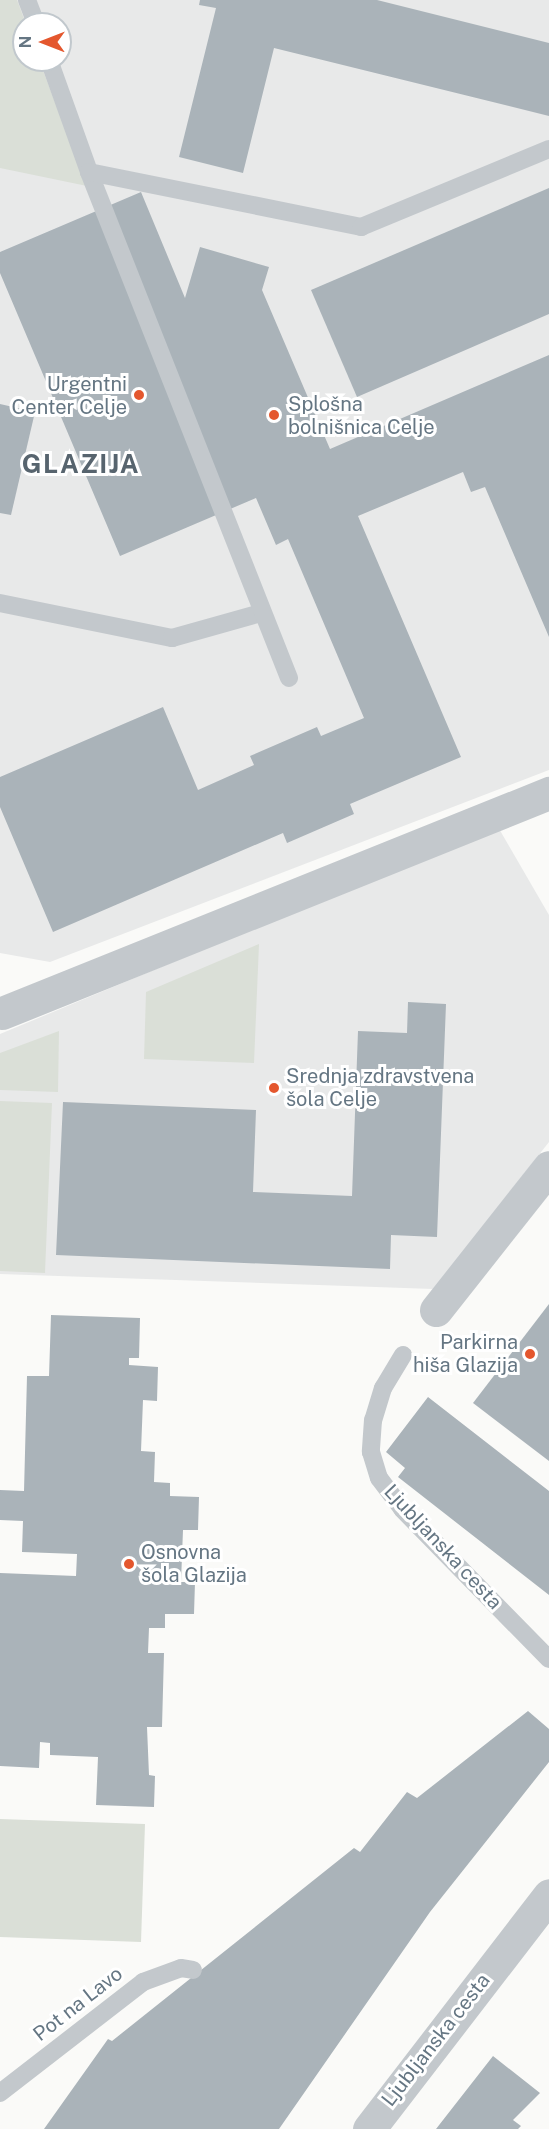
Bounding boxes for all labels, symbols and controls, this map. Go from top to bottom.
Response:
north arrow [12,12,72,72]
text: N [16,36,35,48]
place label: Urgentni Center Celje [12,372,127,419]
marker: Urgentni Center Celje [132,388,146,402]
place label: Splošna bolnišnica Celje [288,392,435,439]
marker: Splošna bolnišnica Celje [265,406,283,424]
district label: GLAZIJA [22,448,140,480]
place label: Srednja zdravstvena šola Celje [286,1064,474,1111]
marker: Srednja zdravstvena šola Celje [267,1081,281,1095]
place label: Parkirna hiša Glazija [413,1330,518,1377]
marker: Parkirna hiša Glazija [523,1347,537,1361]
street label: Ljubljanska cesta [379,1480,507,1614]
place label: Osnovna šola Glazija [141,1540,247,1587]
marker: Osnovna šola Glazija [122,1557,136,1571]
street label: Pot na Lavo [29,1962,127,2046]
street label: Ljubljanska cesta [377,1969,495,2111]

